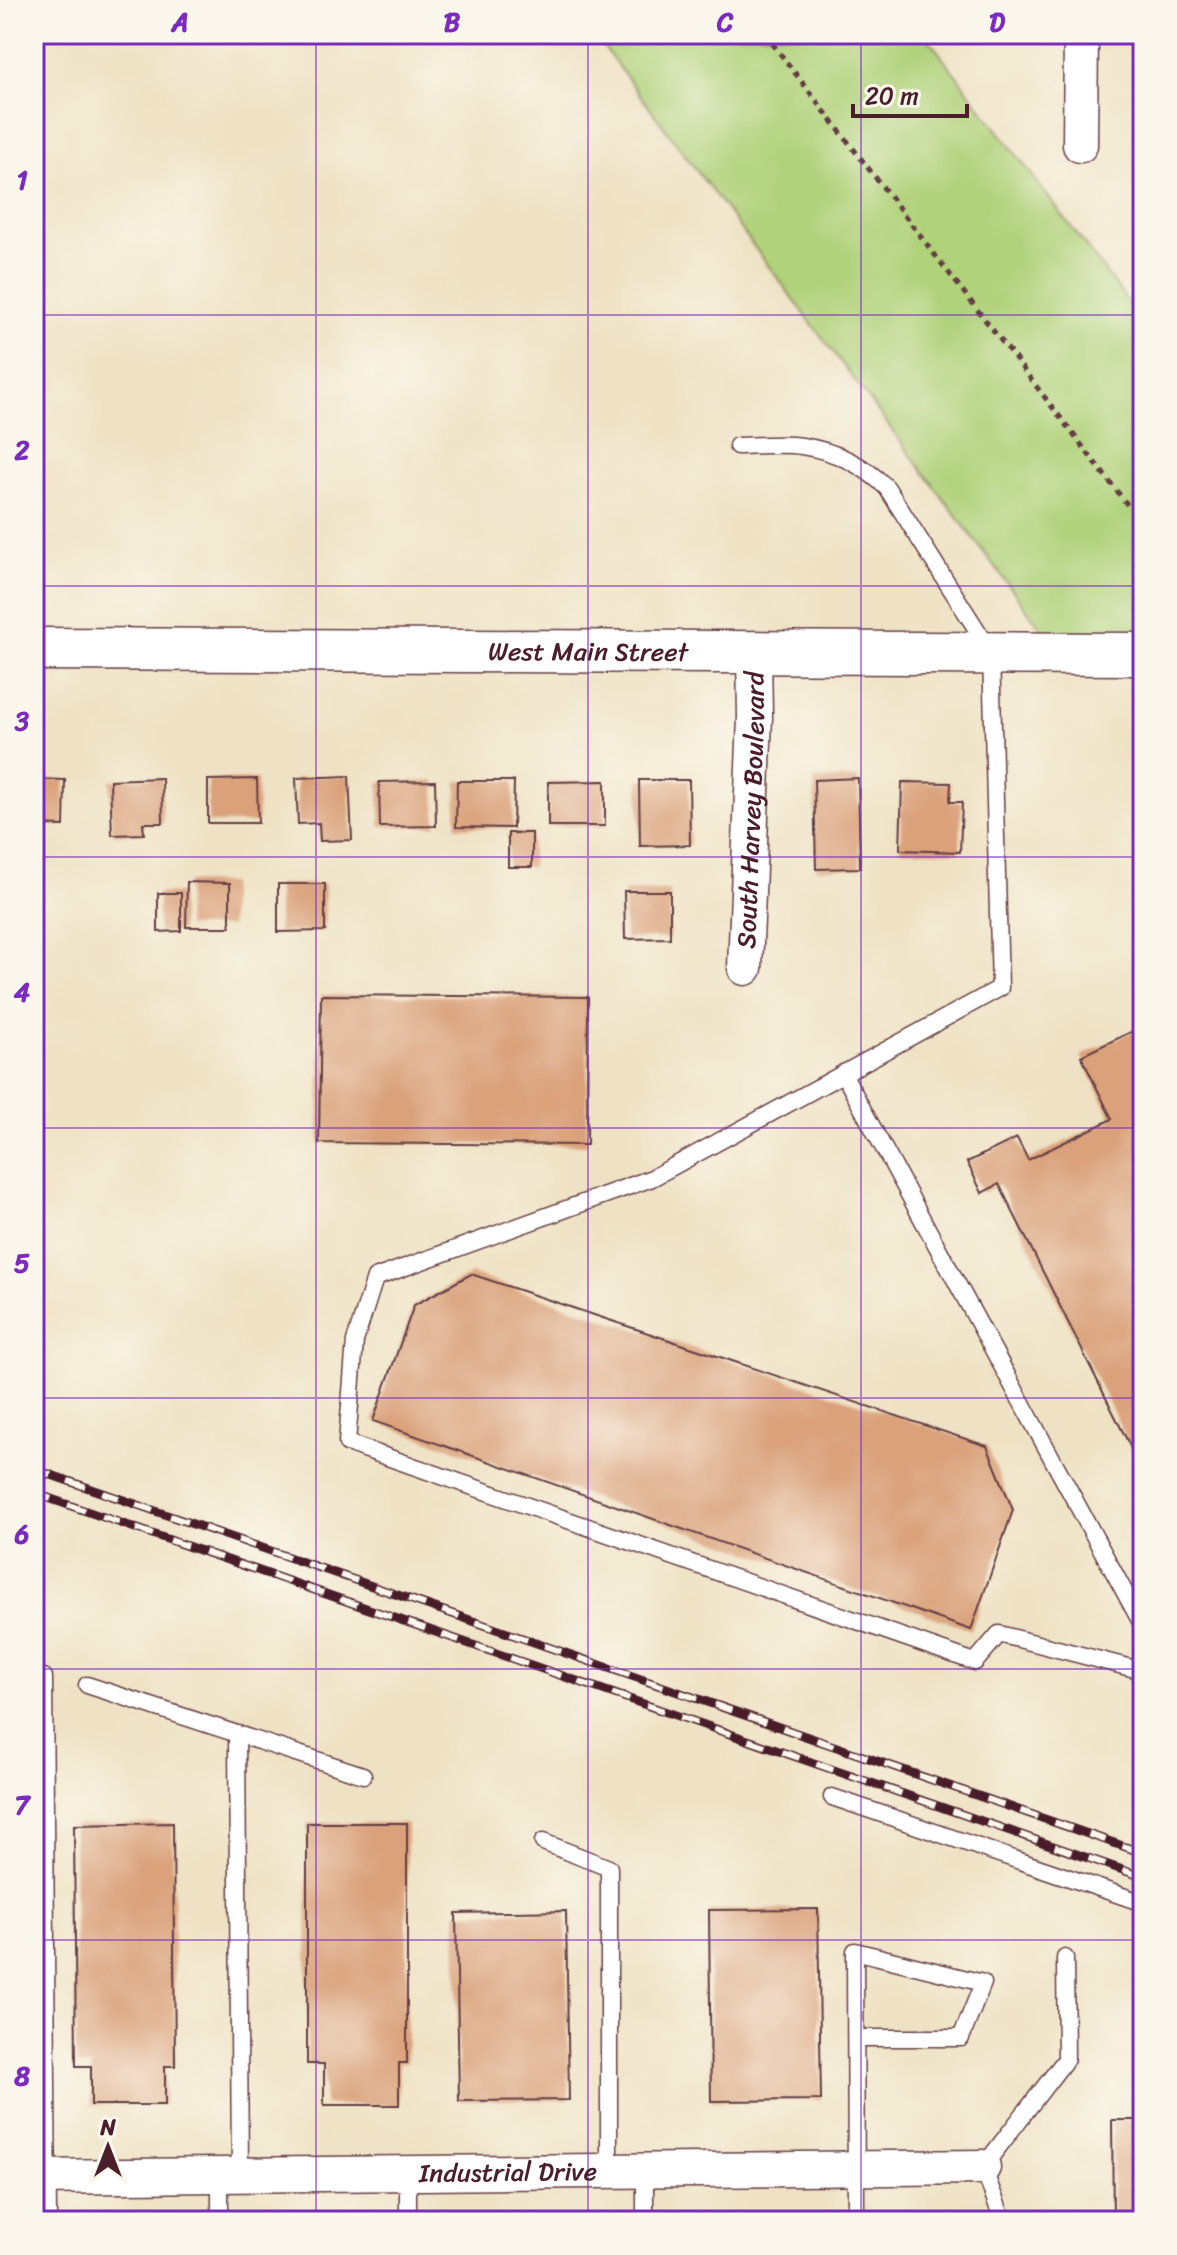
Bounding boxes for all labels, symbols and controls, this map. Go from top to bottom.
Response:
text: A [170,0,189,45]
text: B [444,0,461,45]
text: C [716,0,734,45]
text: D [989,0,1005,45]
scale bar [853,68,967,118]
text: 20 m [865,75,919,117]
text: 1 [16,157,28,203]
text: 2 [13,427,30,473]
street label: West Main Street [488,628,690,675]
street label: South Harvey Boulevard [723,669,778,949]
text: 3 [14,698,30,744]
text: 4 [14,969,30,1015]
text: 5 [14,1240,30,1286]
text: 6 [14,1511,30,1557]
text: 7 [15,1782,32,1828]
text: 8 [13,2053,30,2099]
north arrow [68,2107,148,2187]
text: N [99,2108,116,2147]
street label: Industrial Drive [418,2148,597,2196]

